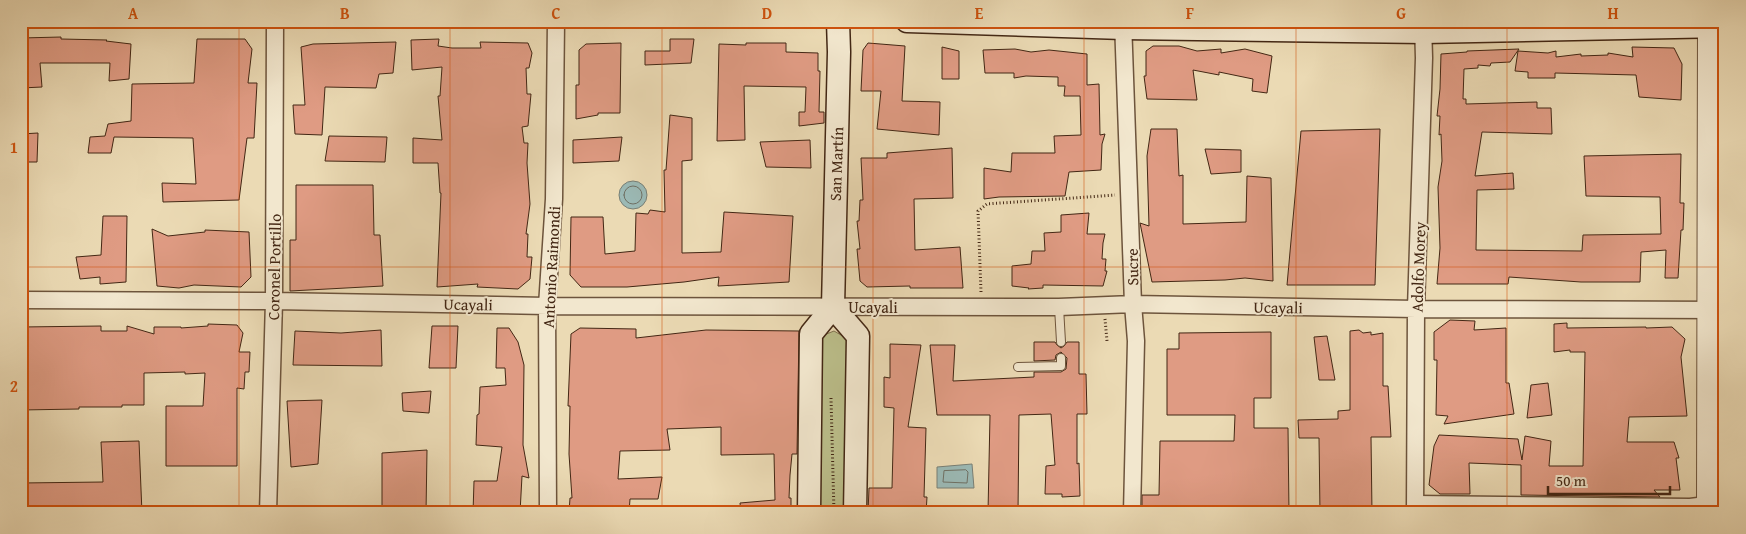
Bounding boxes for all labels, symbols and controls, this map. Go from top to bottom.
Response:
text: A [128,1,139,25]
text: B [340,1,350,25]
text: C [551,1,561,25]
text: D [762,1,772,25]
text: E [975,1,984,25]
text: F [1186,1,1194,25]
text: G [1396,1,1406,25]
text: H [1607,1,1619,25]
street label: San Martín [823,126,849,202]
text: 1 [10,135,18,159]
street label: Antonio Raimondi [536,205,566,329]
street label: Coronel Portillo [261,214,287,320]
street label: Adolfo Morey [1404,221,1432,313]
street label: Sucre [1120,248,1144,286]
street label: Ucayali [443,292,493,316]
street label: Ucayali [848,295,898,319]
street label: Ucayali [1253,295,1303,319]
text: 2 [10,374,18,398]
scale bar [1548,464,1671,496]
text: 50 m [1556,470,1587,491]

